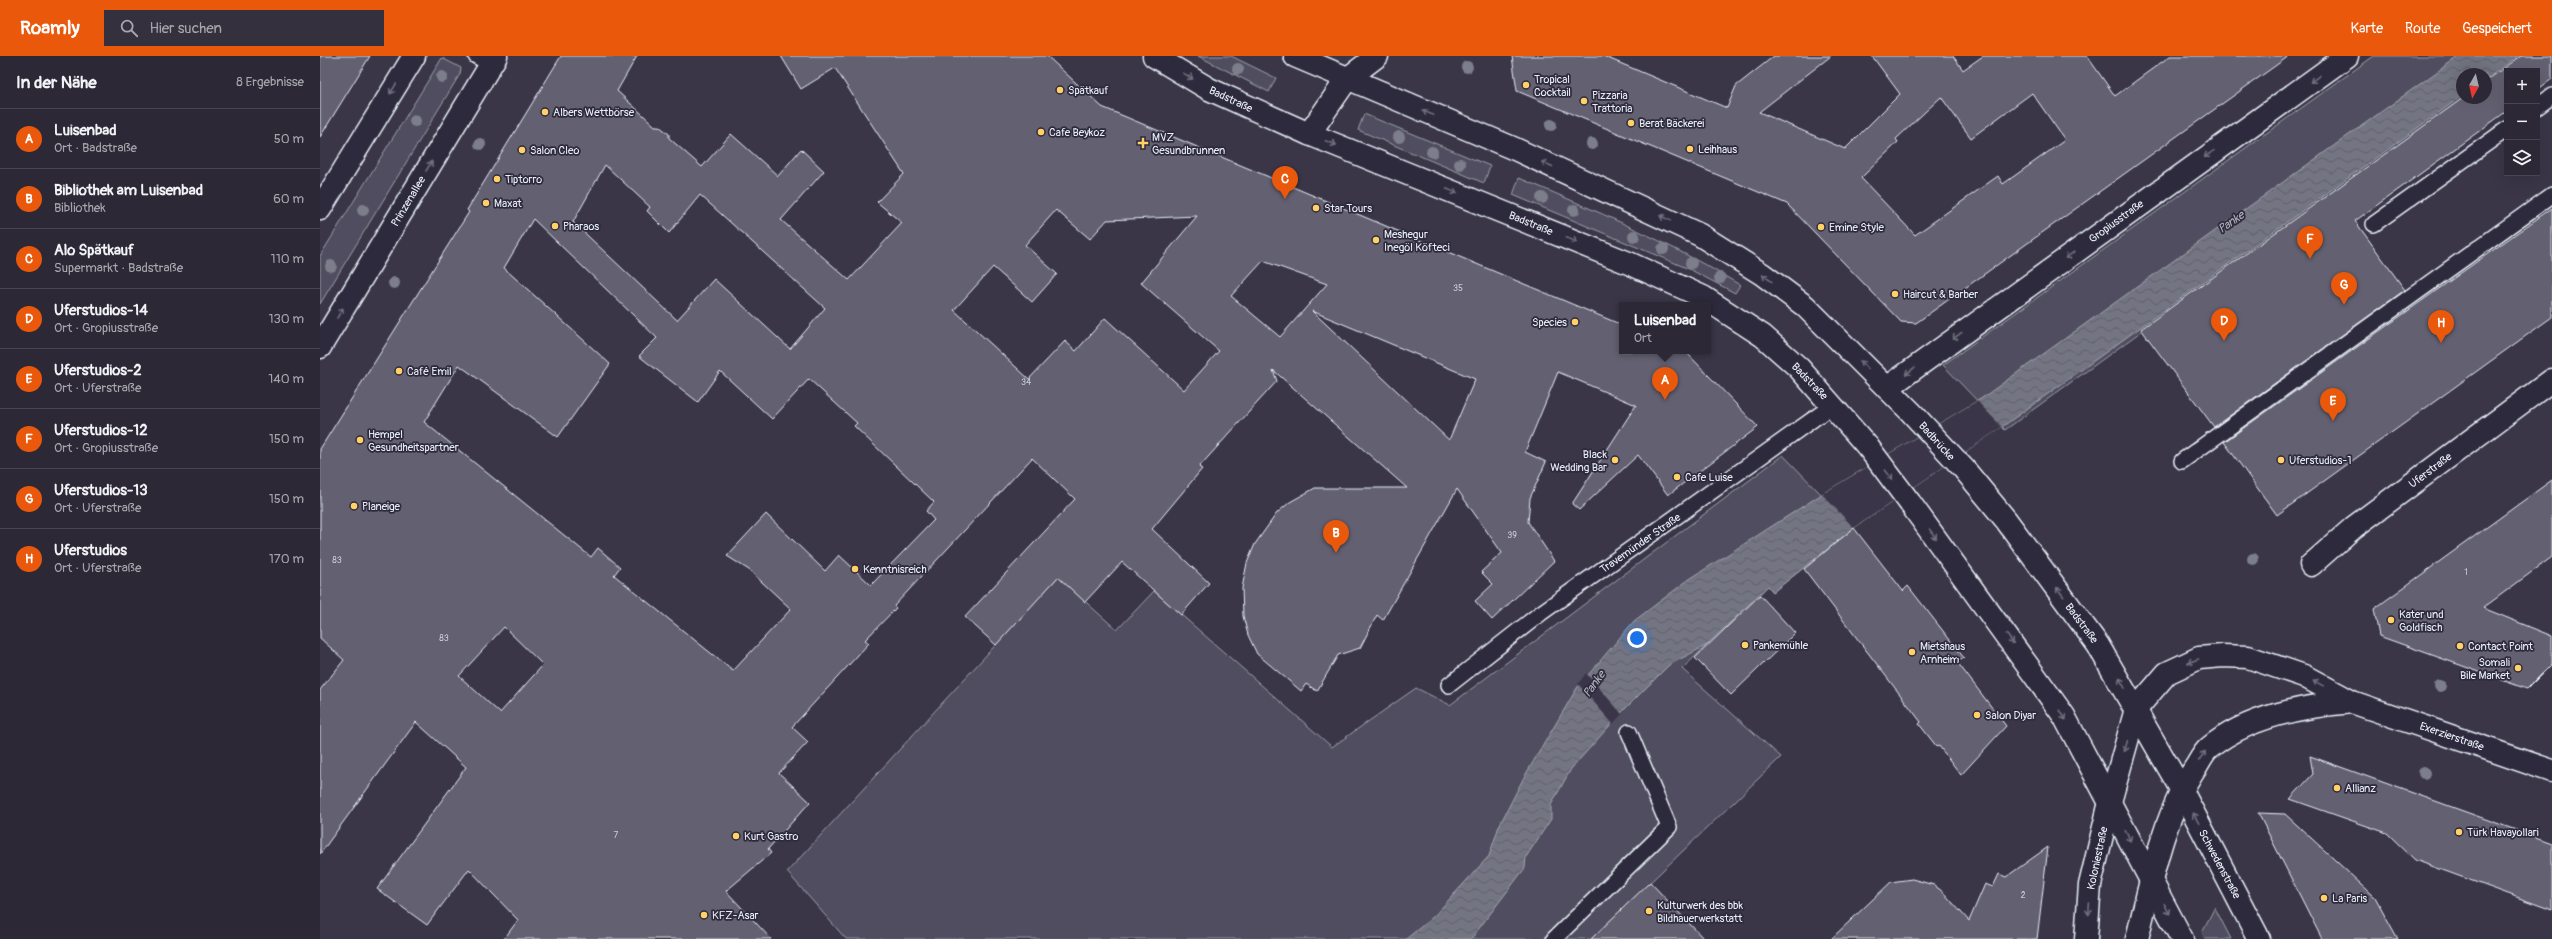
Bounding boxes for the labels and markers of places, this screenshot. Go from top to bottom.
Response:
place label: Tropical Cocktail [1534,73,1571,99]
marker: Tropical Cocktail [1521,80,1531,90]
place label: Spätkauf [1068,84,1109,97]
marker: Spätkauf [1055,85,1065,95]
place label: Pizzaria Trattoria [1592,89,1632,115]
marker: Pizzaria Trattoria [1579,96,1589,106]
place label: Albers Wettbörse [553,106,635,119]
marker: Albers Wettbörse [540,107,550,117]
place label: Berat Bäckerei [1639,117,1704,130]
marker: Berat Bäckerei [1626,118,1636,128]
place label: Cafe Beykoz [1049,126,1105,139]
marker: Cafe Beykoz [1036,127,1046,137]
place label: MVZ Gesundbrunnen [1152,131,1225,157]
marker: MVZ Gesundbrunnen [1137,137,1149,149]
place label: Leihhaus [1698,143,1737,156]
place label: Salon Cleo [530,144,579,157]
marker: Leihhaus [1685,144,1695,154]
marker: Salon Cleo [517,145,527,155]
pin: C [1272,166,1298,199]
place label: Tiptorro [505,173,542,186]
marker: Tiptorro [492,174,502,184]
place label: Maxat [494,197,522,210]
marker: Maxat [481,198,491,208]
place label: Star Tours [1324,202,1372,215]
marker: Star Tours [1311,203,1321,213]
place label: Pharaos [563,220,599,233]
marker: Pharaos [550,221,560,231]
place label: Emine Style [1829,221,1885,234]
marker: Emine Style [1816,222,1826,232]
pin: F [2297,226,2323,259]
place label: Meshegur Inegöl Köfteci [1384,228,1450,254]
marker: Meshegur Inegöl Köfteci [1371,235,1381,245]
pin: G [2331,272,2357,305]
place label: Haircut & Barber [1903,288,1978,301]
marker: Haircut & Barber [1890,289,1900,299]
pin: D [2211,308,2237,341]
pin: H [2428,310,2454,343]
place label: Species [1532,316,1567,329]
marker: Species [1570,317,1580,327]
place label: Café Emil [407,365,452,378]
marker: Café Emil [394,366,404,376]
pin: A [1652,367,1678,400]
pin: E [2320,388,2346,421]
place label: Hempel Gesundheitspartner [368,428,459,454]
marker: Hempel Gesundheitspartner [355,435,365,445]
place label: Black Wedding Bar [1550,448,1607,474]
place label: Uferstudios-1 [2289,454,2351,467]
marker: Black Wedding Bar [1610,455,1620,465]
marker: Uferstudios-1 [2276,455,2286,465]
place label: Cafe Luise [1685,471,1733,484]
marker: Cafe Luise [1672,472,1682,482]
place label: Planeige [362,500,401,513]
marker: Planeige [349,501,359,511]
pin: B [1323,520,1349,553]
place label: Kenntnisreich [863,563,927,576]
marker: Kenntnisreich [850,564,860,574]
place label: Kater und Goldfisch [2399,608,2444,634]
marker: Kater und Goldfisch [2386,615,2396,625]
place label: Pankemühle [1753,639,1809,652]
marker: Pankemühle [1740,640,1750,650]
place label: Mietshaus Arnheim [1920,640,1965,666]
place label: Contact Point [2468,640,2534,653]
marker: Contact Point [2455,641,2465,651]
marker: Mietshaus Arnheim [1907,647,1917,657]
place label: Somali Bile Market [2460,656,2511,682]
marker: Somali Bile Market [2513,663,2523,673]
place label: Salon Diyar [1985,709,2036,722]
marker: Salon Diyar [1972,710,1982,720]
place label: Allianz [2345,782,2376,795]
marker: Allianz [2332,783,2342,793]
place label: Türk Havayollari [2467,826,2539,839]
marker: Türk Havayollari [2454,827,2464,837]
place label: Kurt Gastro [744,830,798,843]
marker: Kurt Gastro [731,831,741,841]
place label: La Paris [2332,892,2367,905]
marker: La Paris [2319,893,2329,903]
place label: Kulturwerk des bbk Bildhauerwerkstatt [1657,899,1743,925]
marker: Kulturwerk des bbk Bildhauerwerkstatt [1644,906,1654,916]
place label: KFZ-Asar [712,909,759,922]
marker: KFZ-Asar [699,910,709,920]

